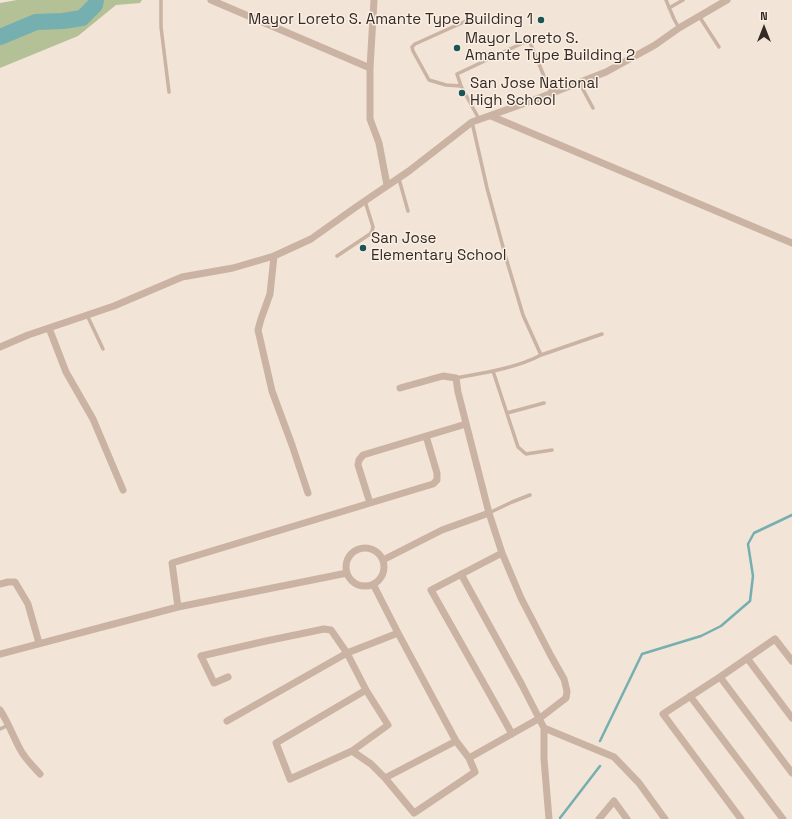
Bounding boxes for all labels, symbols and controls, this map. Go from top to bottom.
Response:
north arrow [744,8,784,48]
text: N [760,9,768,23]
place label: Mayor Loreto S. Amante Type Building 1 [248,11,533,29]
marker: Mayor Loreto S. Amante Type Building 1 [536,15,546,25]
place label: Mayor Loreto S. Amante Type Building 2 [465,30,635,65]
marker: Mayor Loreto S. Amante Type Building 2 [452,43,462,53]
place label: San Jose National High School [470,75,599,110]
marker: San Jose National High School [457,88,467,98]
place label: San Jose Elementary School [371,230,507,265]
marker: San Jose Elementary School [358,243,368,253]

